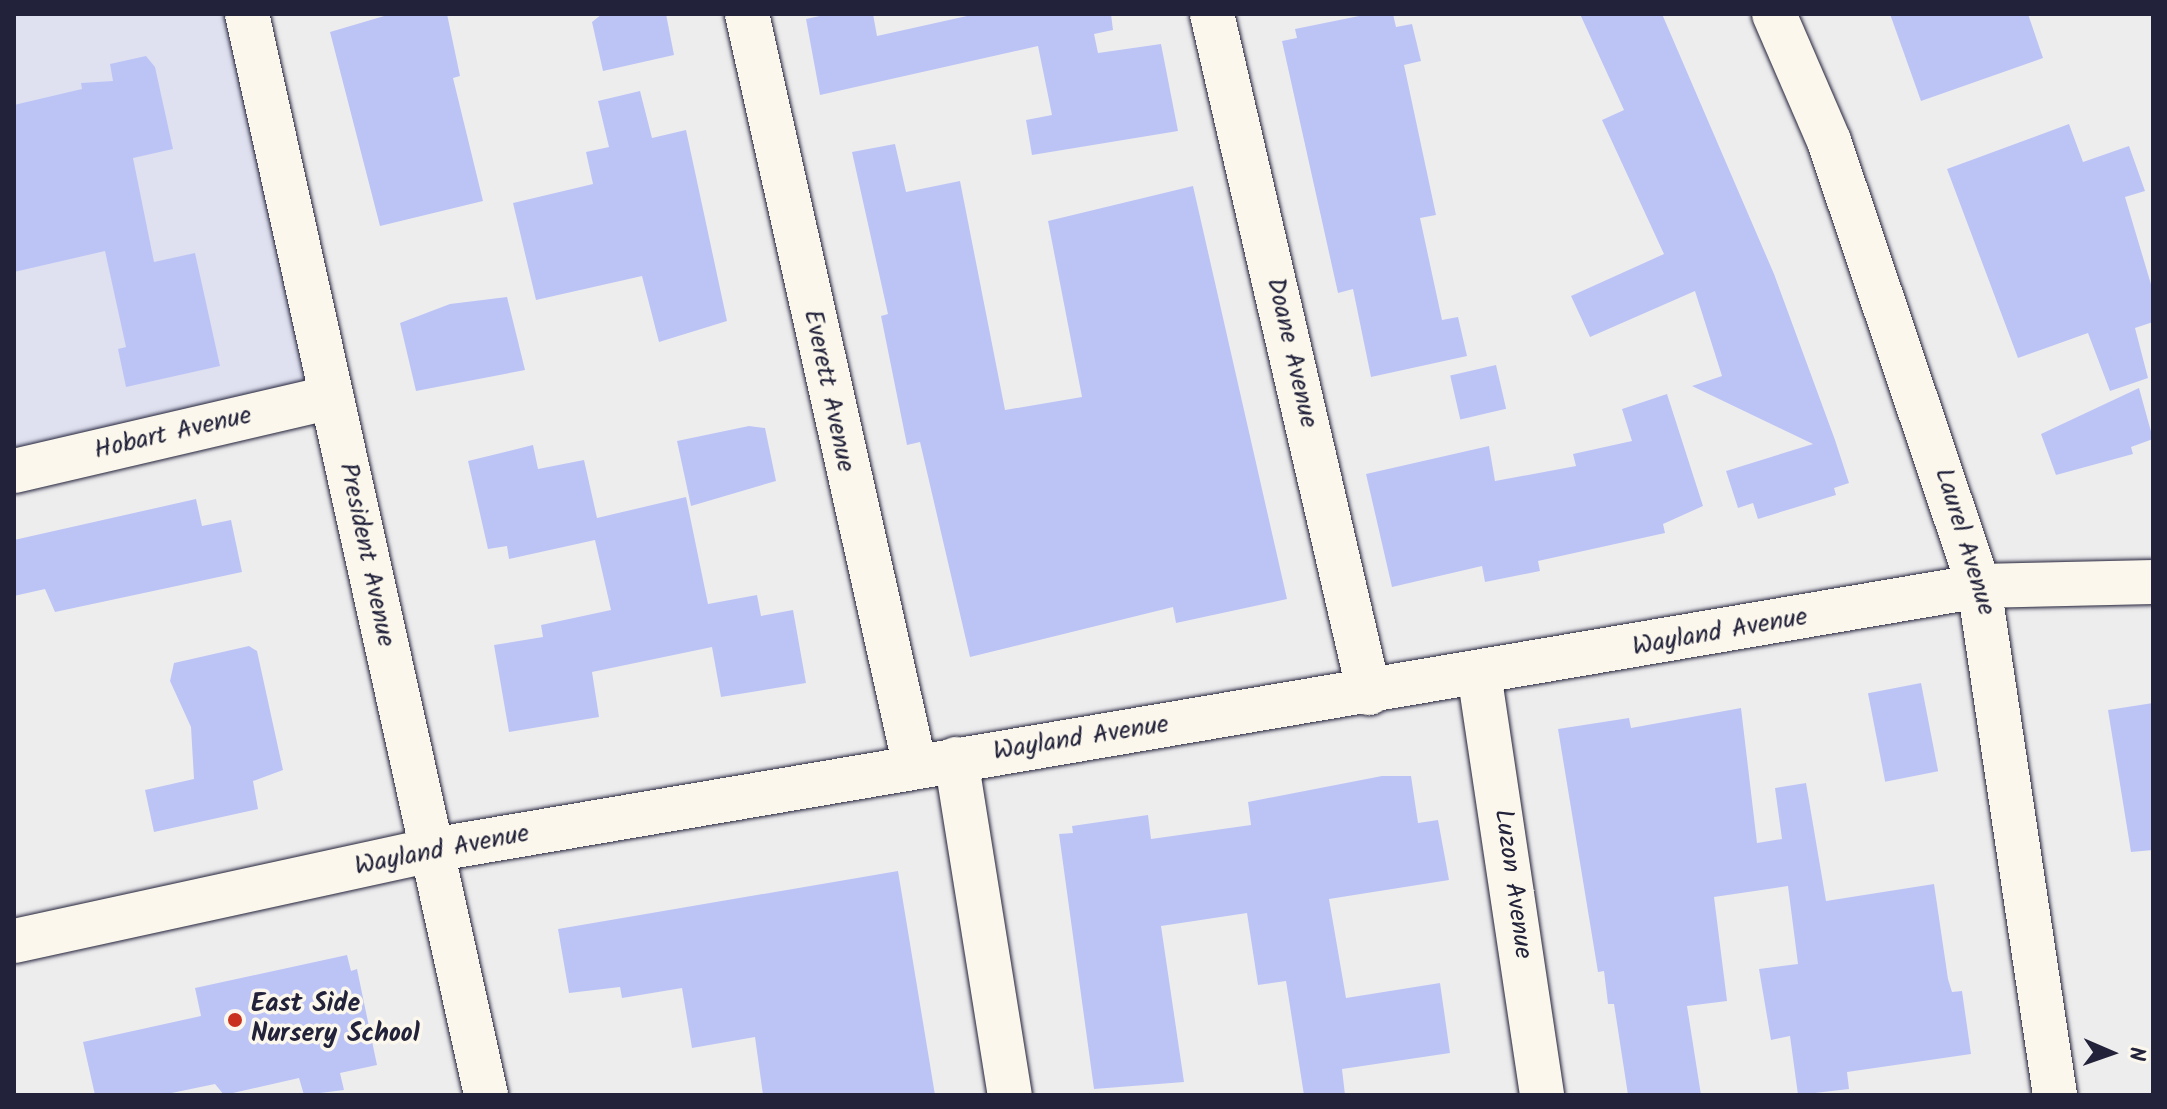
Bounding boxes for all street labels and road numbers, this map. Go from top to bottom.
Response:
street label: Doane Avenue [1259,275,1323,431]
street label: Everett Avenue [796,307,860,475]
street label: Hobart Avenue [91,401,255,467]
street label: President Avenue [331,460,401,650]
street label: Laurel Avenue [1927,465,2001,619]
street label: Wayland Avenue [1630,602,1810,664]
street label: Wayland Avenue [991,710,1171,768]
street label: Luzon Avenue [1486,807,1538,961]
street label: Wayland Avenue [352,819,532,883]

